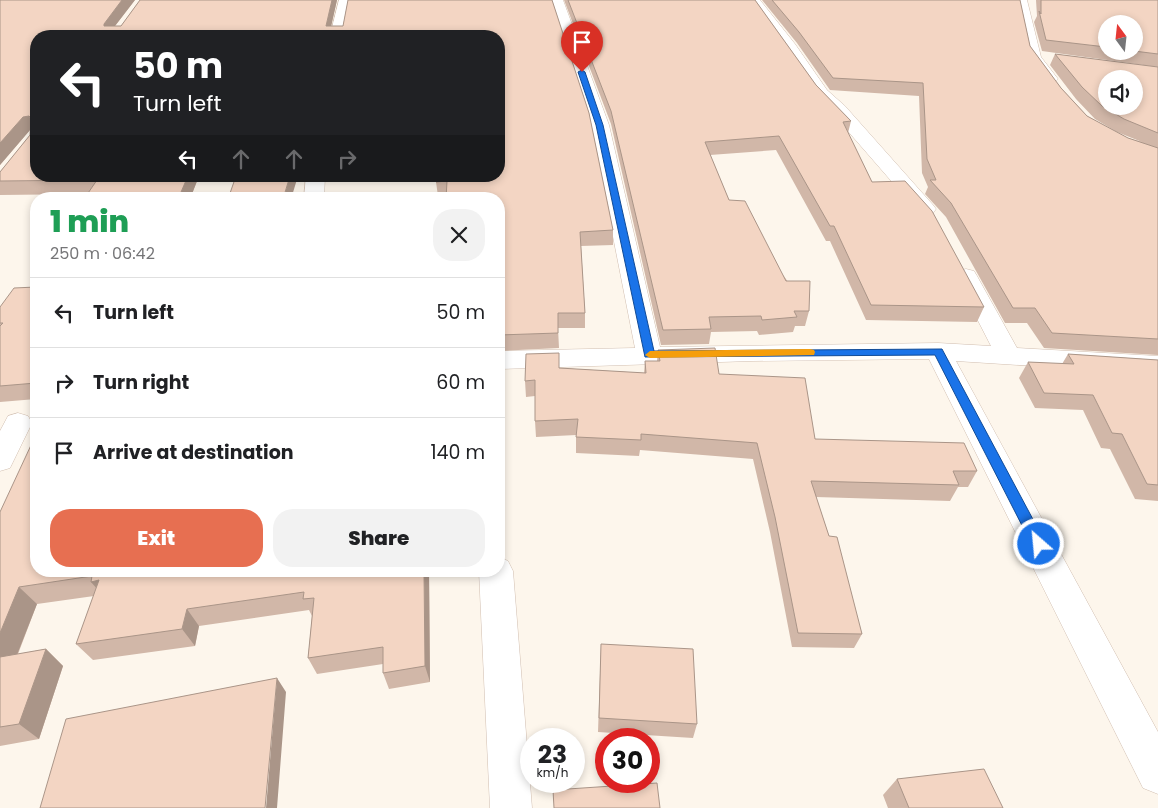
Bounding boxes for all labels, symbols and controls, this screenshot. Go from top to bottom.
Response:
north arrow [1098,15,1142,60]
map controls [1098,15,1143,115]
pin [561,21,603,72]
icon: arrive [568,28,596,56]
text: 50 m [133,41,223,90]
icon: left [50,50,115,115]
button: sound [1098,70,1143,115]
text: Turn left [133,88,221,119]
icon: left [174,145,202,173]
icon: ahead [227,145,255,173]
icon: ahead [280,145,308,173]
icon: right [333,145,361,173]
text: 1 min [50,200,129,243]
button: close [433,209,485,261]
text: 250 m · 06:42 [50,242,155,265]
icon: left [50,299,78,327]
text: Turn left [93,299,174,326]
text: 50 m [436,299,485,326]
icon: right [50,369,78,397]
text: Turn right [93,369,189,396]
text: 60 m [436,369,485,396]
icon: arrive [50,439,78,467]
text: Arrive at destination [93,439,294,466]
text: 140 m [430,439,485,466]
button: Exit [50,509,263,567]
button: Share [273,509,485,567]
position arrow [1012,517,1064,569]
speed limit sign: 30 [595,728,660,793]
text: 23 [538,737,567,772]
text: km/h [537,764,568,781]

